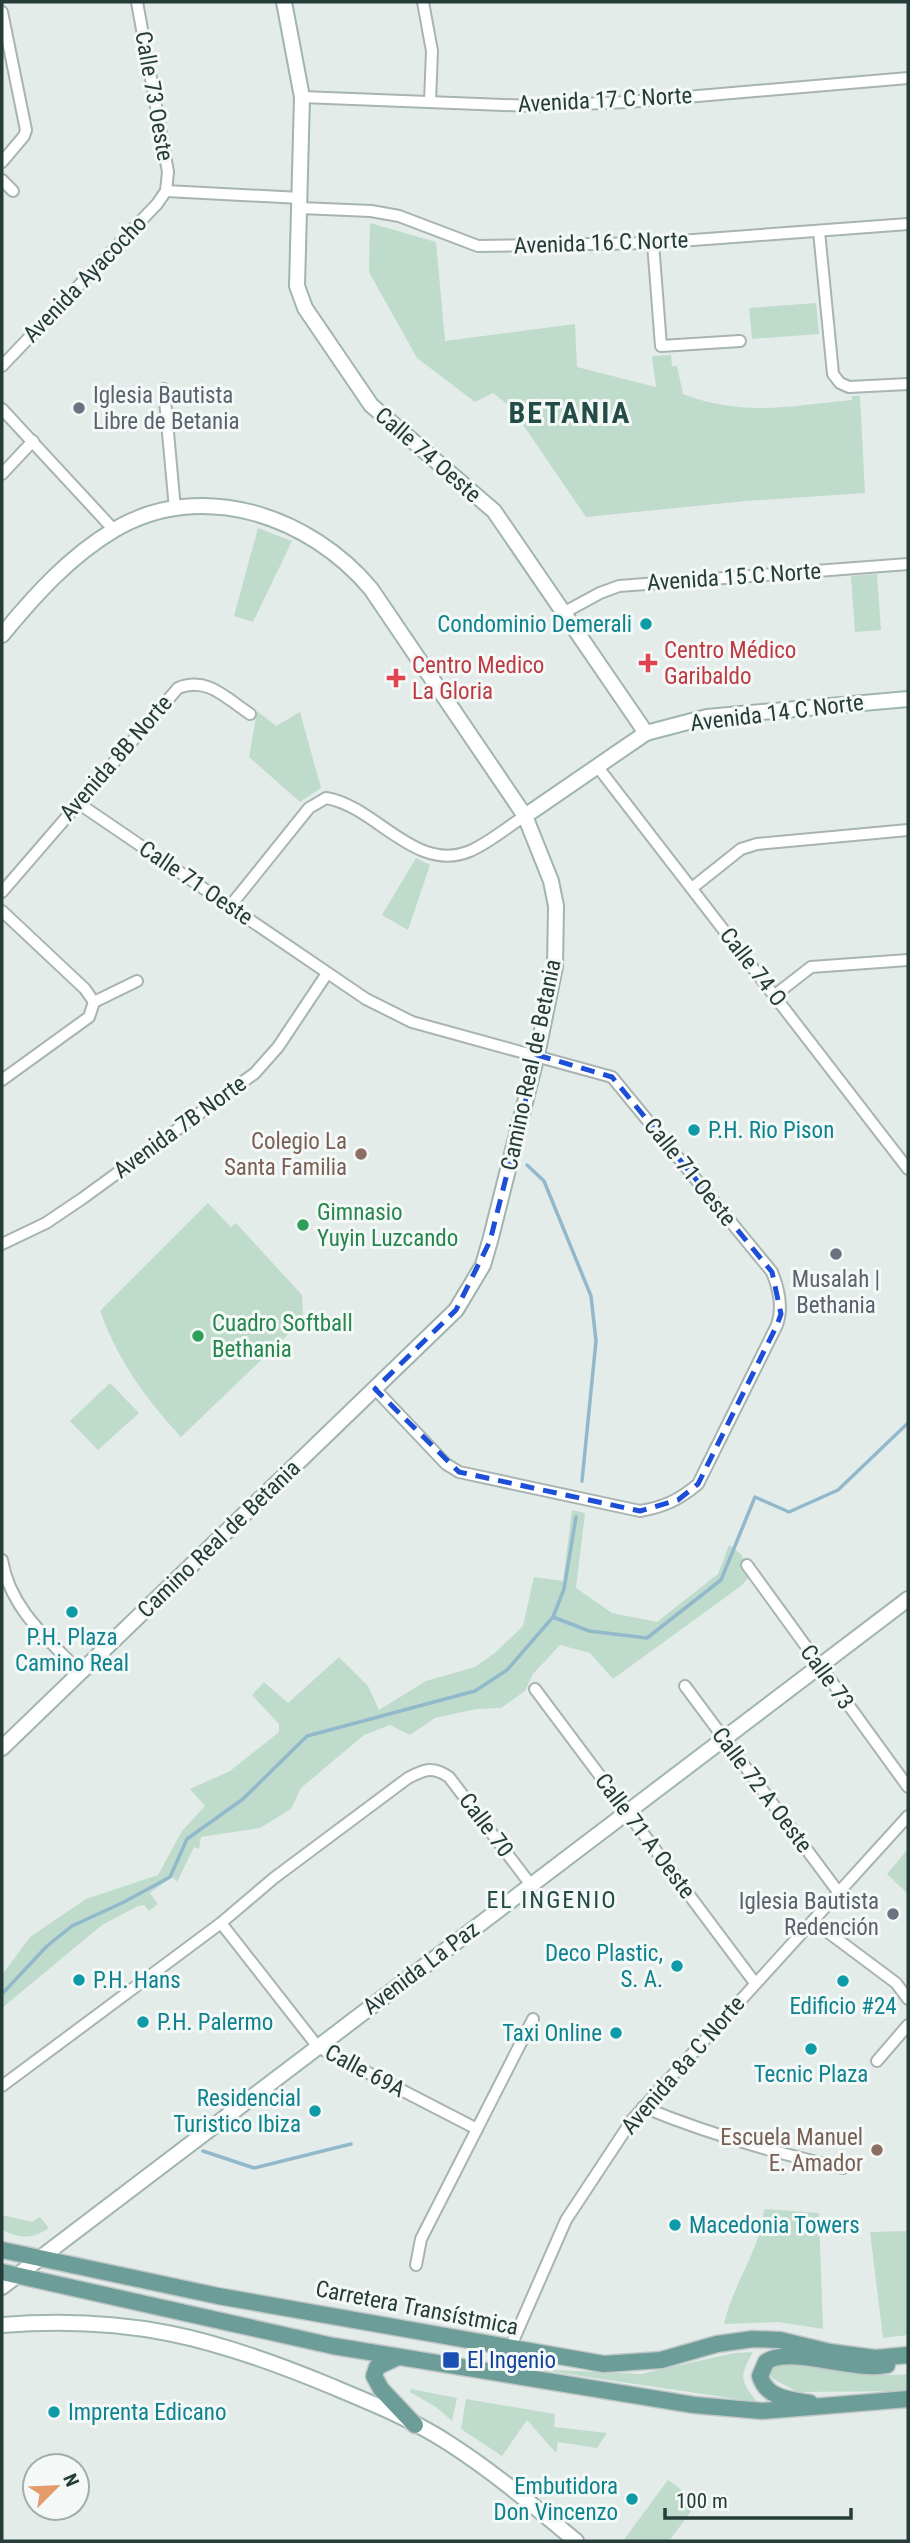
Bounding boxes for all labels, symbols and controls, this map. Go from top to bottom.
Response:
street label: Calle 73 Oeste [129,29,179,163]
street label: Avenida 17 C Norte [517,82,693,118]
street label: Avenida Ayacocho [18,210,152,348]
street label: Avenida 16 C Norte [513,226,689,260]
place label: Iglesia Bautista Libre de Betania [93,382,239,435]
district label: BETANIA [509,395,631,430]
marker: Iglesia Bautista Libre de Betania [71,400,87,416]
street label: Calle 74 Oeste [370,402,486,508]
street label: Avenida 15 C Norte [646,557,822,597]
place label: Condominio Demerali [437,611,632,638]
marker: Condominio Demerali [638,616,654,632]
place label: Centro Médico Garibaldo [664,637,796,690]
place label: Centro Medico La Gloria [412,652,544,705]
marker: Centro Médico Garibaldo [638,653,658,673]
marker: Centro Medico La Gloria [386,668,406,688]
street label: Avenida 14 C Norte [689,689,865,737]
street label: Avenida 8B Norte [54,690,178,826]
street label: Calle 71 Oeste [134,835,258,931]
street label: Calle 74 O [714,922,792,1012]
street label: Camino Real de Betania [495,957,567,1173]
street label: Avenida 7B Norte [108,1070,252,1184]
street label: Calle 71 Oeste [638,1112,742,1232]
place label: P.H. Rio Pison [708,1117,834,1144]
marker: P.H. Rio Pison [686,1122,702,1138]
place label: Colegio La Santa Familia [224,1128,347,1181]
marker: Colegio La Santa Familia [353,1146,369,1162]
place label: Gimnasio Yuyin Luzcando [317,1199,458,1252]
marker: Gimnasio Yuyin Luzcando [295,1217,311,1233]
marker: Musalah | Bethania [828,1246,844,1262]
place label: Musalah | Bethania [792,1266,880,1319]
place label: Cuadro Softball Bethania [212,1310,353,1363]
marker: Cuadro Softball Bethania [190,1328,206,1344]
street label: Camino Real de Betania [132,1455,306,1623]
marker: P.H. Plaza Camino Real [64,1604,80,1620]
place label: P.H. Plaza Camino Real [15,1624,129,1677]
street label: Calle 73 [795,1639,859,1715]
street label: Calle 72 A Oeste [706,1722,818,1858]
street label: Calle 71 A Oeste [589,1768,701,1904]
street label: Calle 70 [453,1788,519,1862]
district label: EL INGENIO [486,1886,618,1914]
place label: Iglesia Bautista Redención [739,1888,879,1941]
marker: Iglesia Bautista Redención [885,1906,901,1922]
street label: Avenida La Paz [358,1916,484,2020]
place label: Deco Plastic, S. A. [545,1940,663,1993]
marker: Deco Plastic, S. A. [669,1958,685,1974]
place label: P.H. Hans [93,1967,181,1994]
marker: P.H. Hans [71,1972,87,1988]
marker: Edificio #24 [835,1973,851,1989]
street label: Avenida 8a C Norte [616,1990,750,2140]
place label: Edificio #24 [789,1993,897,2020]
place label: P.H. Palermo [157,2009,273,2036]
marker: P.H. Palermo [135,2014,151,2030]
place label: Taxi Online [502,2020,602,2047]
marker: Taxi Online [608,2025,624,2041]
street label: Calle 69A [320,2039,410,2103]
marker: Tecnic Plaza [803,2041,819,2057]
place label: Tecnic Plaza [754,2061,868,2088]
place label: Residencial Turistico Ibiza [173,2085,301,2138]
marker: Residencial Turistico Ibiza [307,2103,323,2119]
place label: Escuela Manuel E. Amador [720,2124,863,2177]
marker: Escuela Manuel E. Amador [869,2142,885,2158]
place label: Macedonia Towers [689,2212,860,2239]
marker: Macedonia Towers [667,2217,683,2233]
street label: Carretera Transístmica [313,2275,521,2341]
place label: El Ingenio [467,2347,556,2374]
marker: El Ingenio [441,2350,461,2370]
place label: Imprenta Edicano [68,2399,226,2426]
marker: Imprenta Edicano [46,2404,62,2420]
north arrow [21,2452,91,2522]
text: N [58,2470,84,2490]
place label: Embutidora Don Vincenzo [494,2473,618,2526]
scale bar [665,2476,850,2520]
text: 100 m [676,2489,728,2513]
marker: Embutidora Don Vincenzo [624,2491,640,2507]

